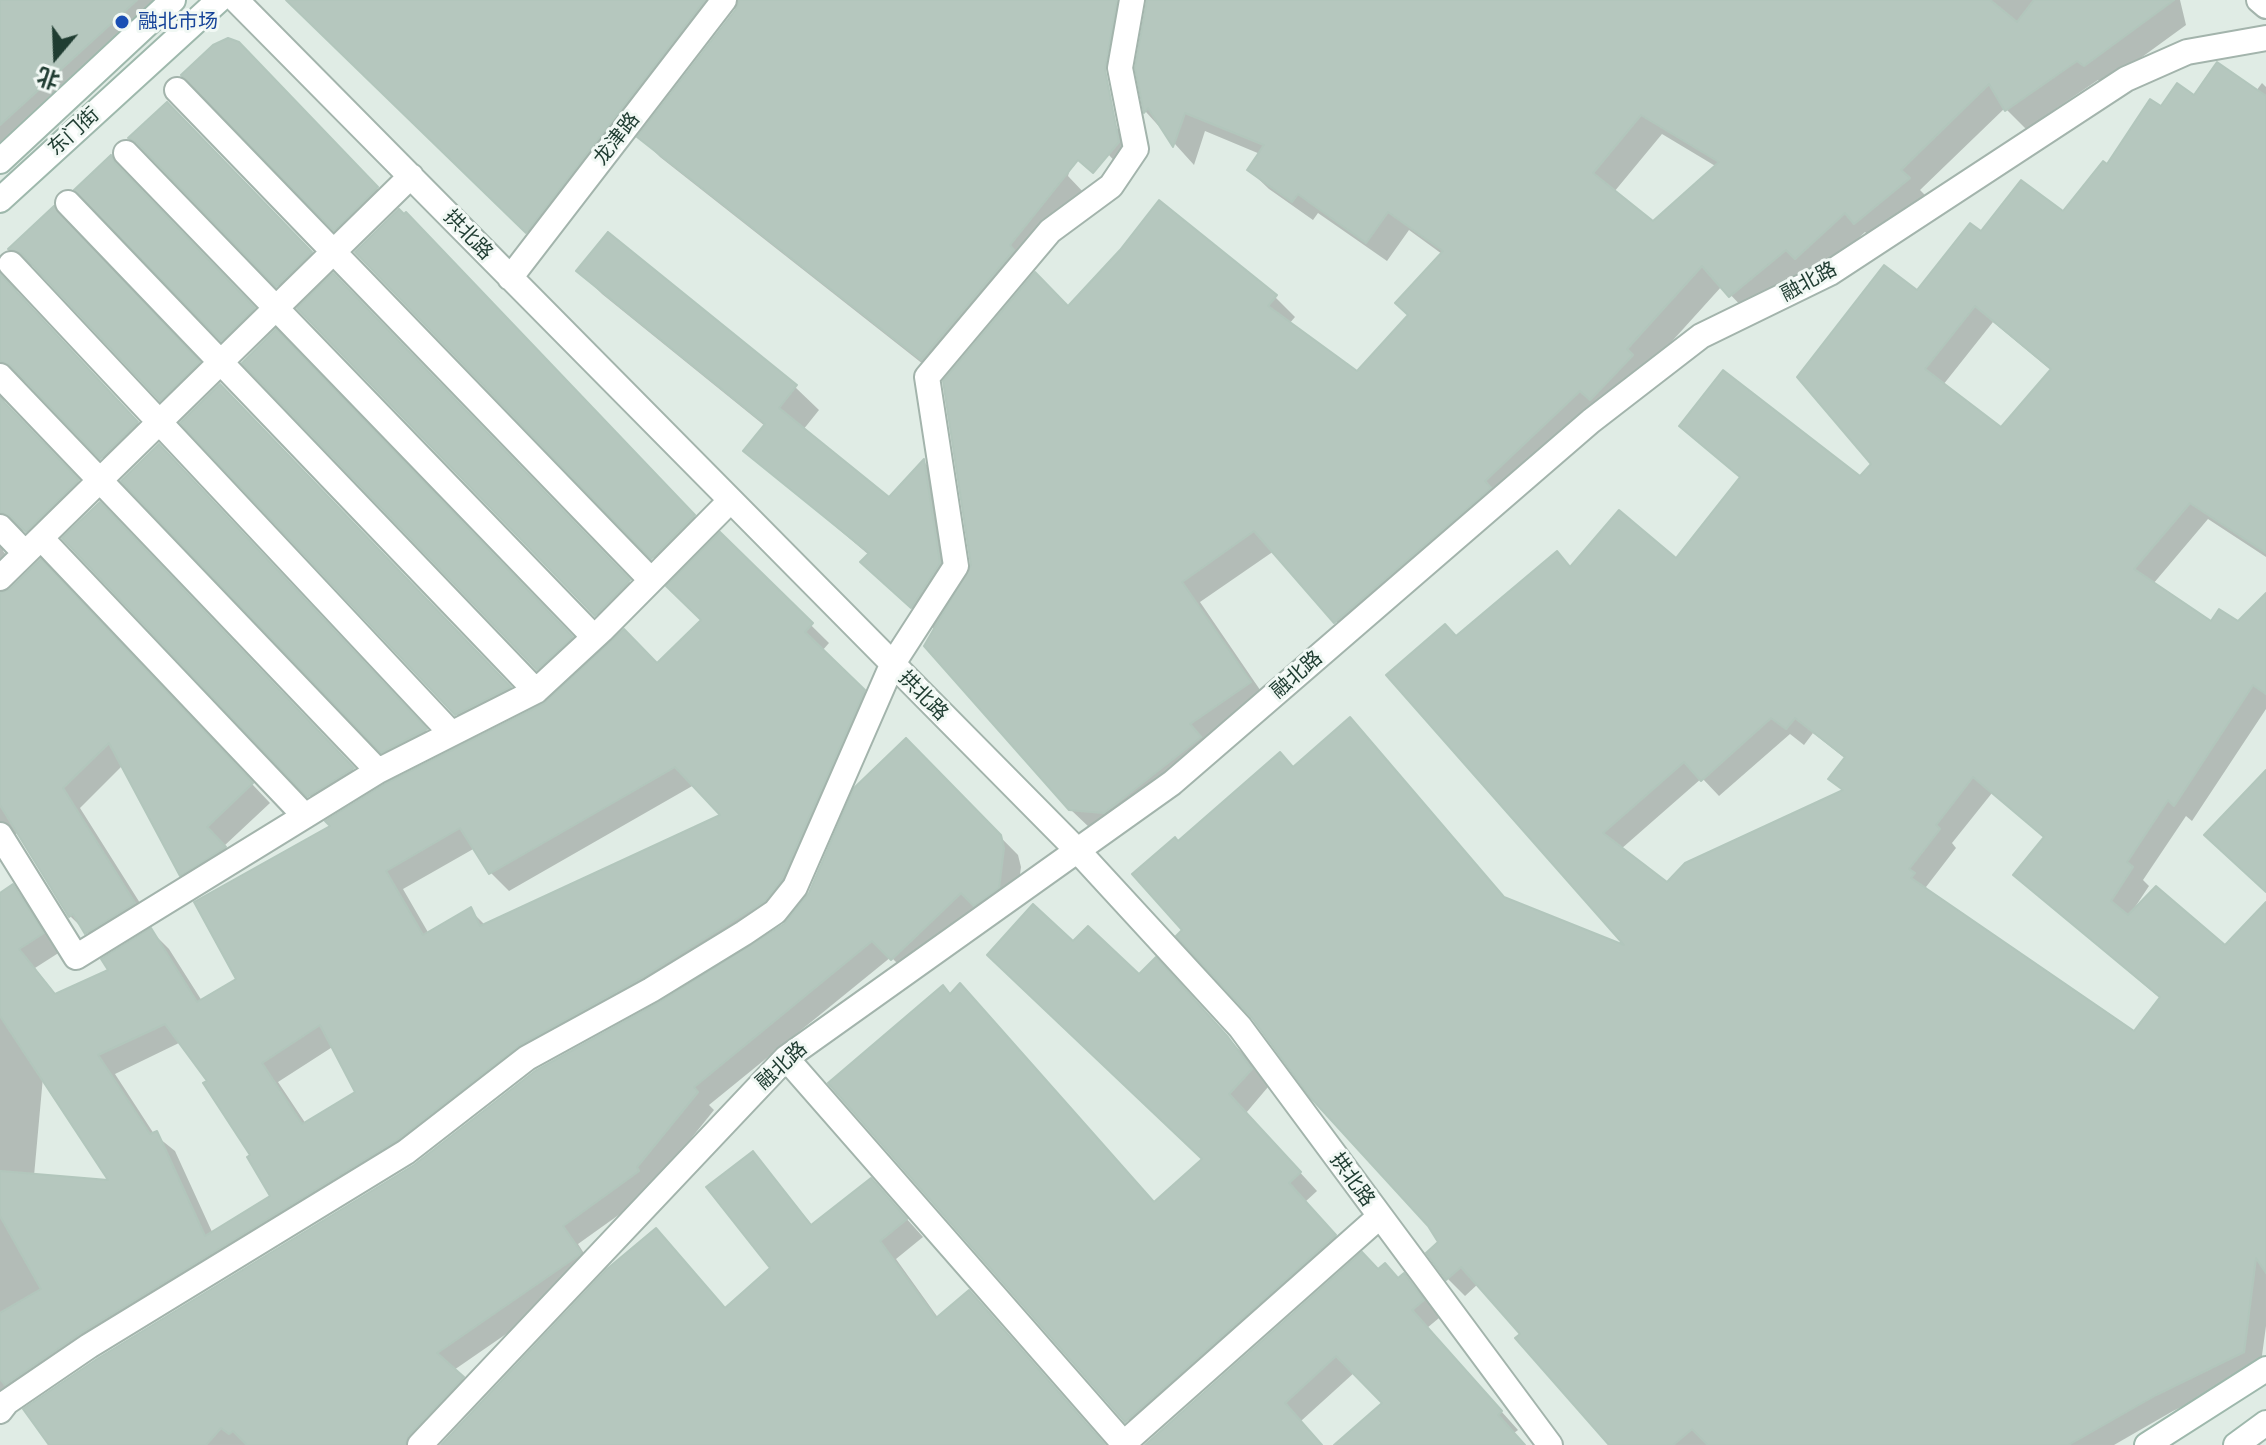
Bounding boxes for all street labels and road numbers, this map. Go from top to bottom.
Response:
street label: 东门街 [44,103,104,161]
street label: 龙津路 [589,108,645,170]
street label: 拱北路 [439,205,497,265]
street label: 融北路 [1777,257,1841,307]
street label: 融北路 [1266,646,1328,704]
street label: 拱北路 [893,666,953,726]
street label: 融北路 [752,1037,812,1095]
street label: 拱北路 [1325,1149,1379,1211]

